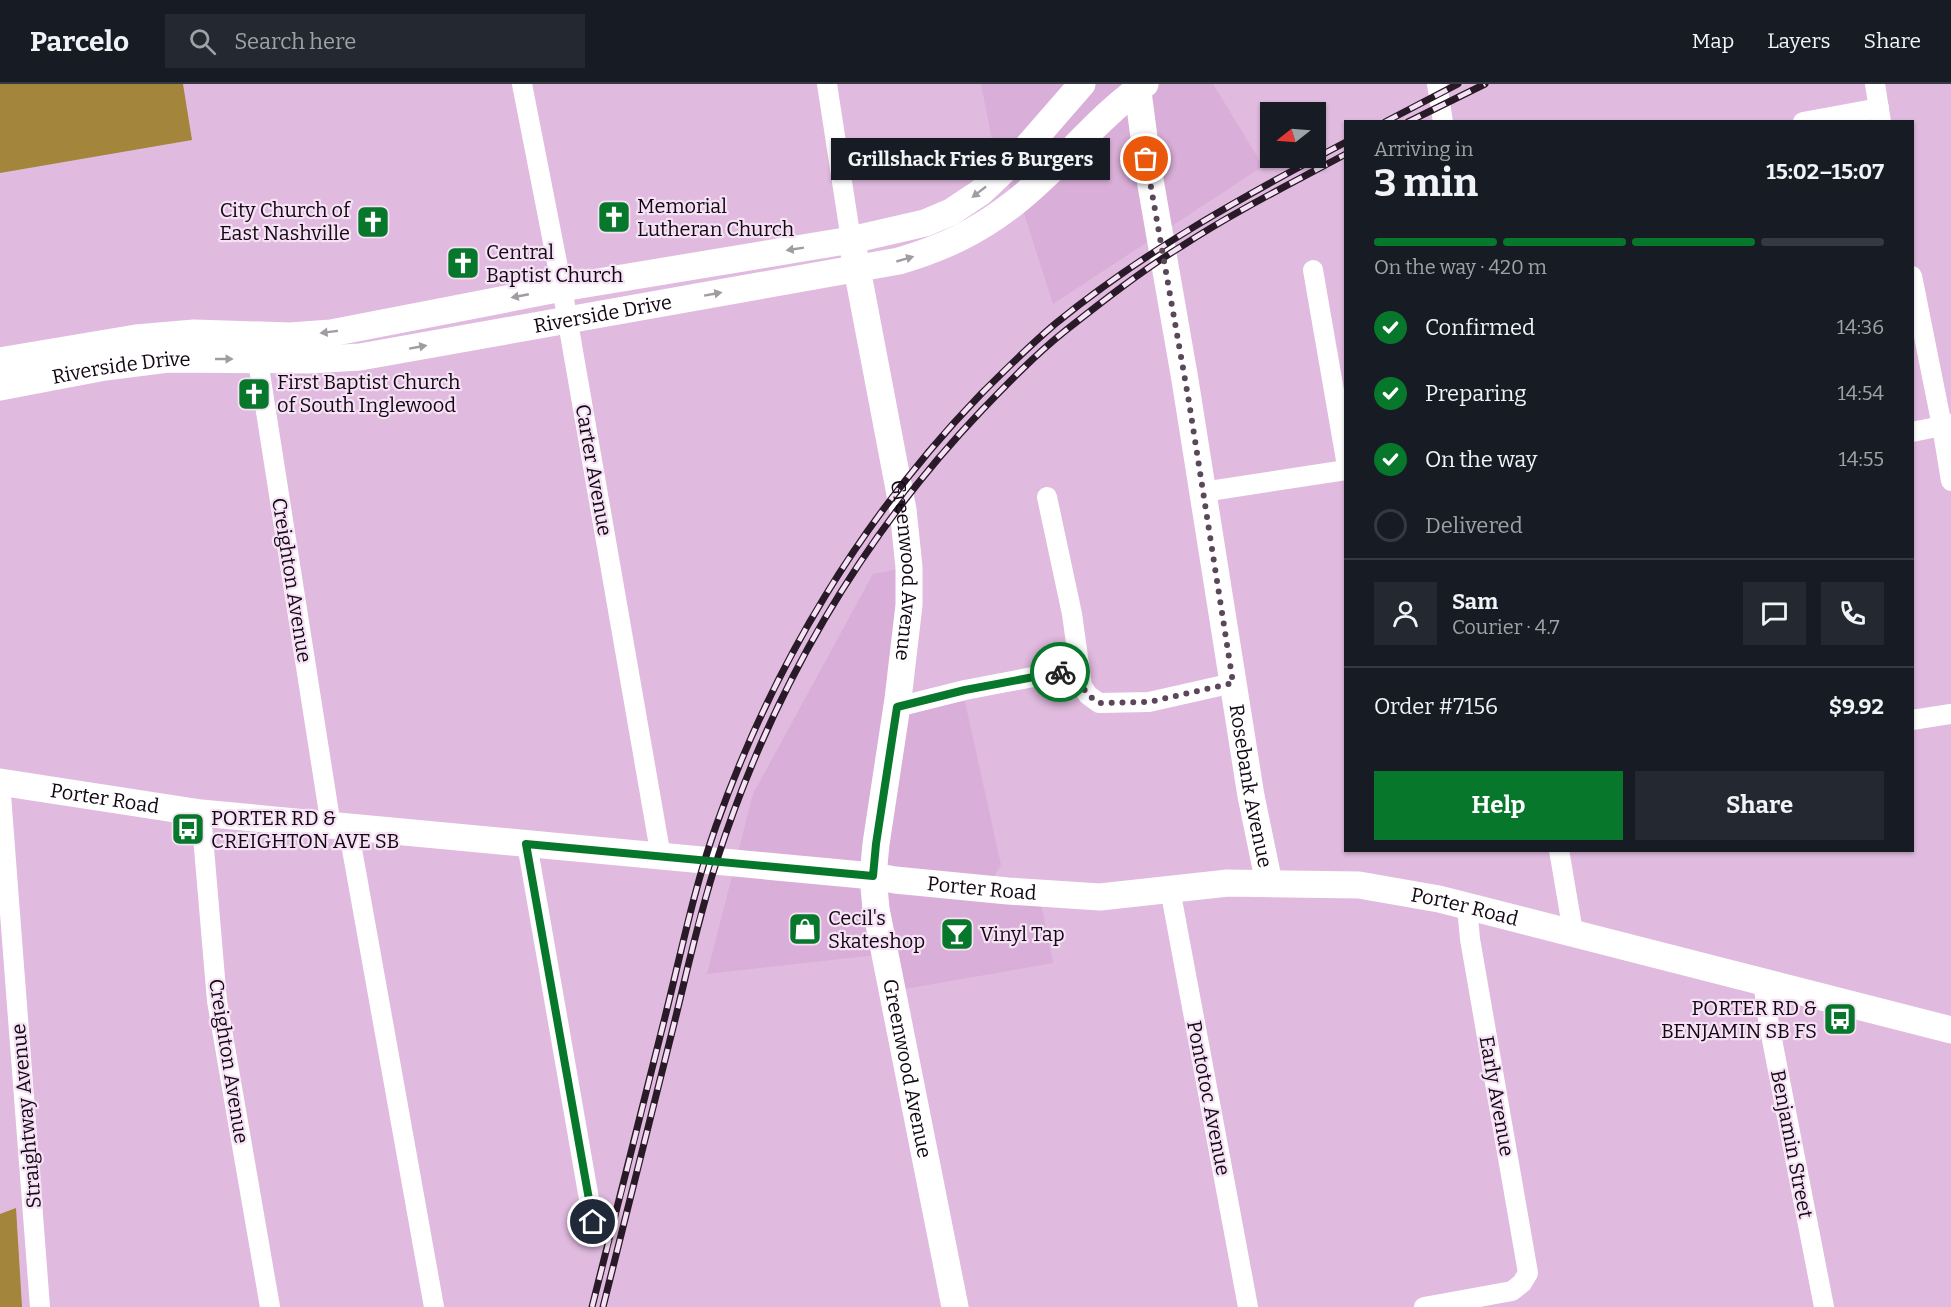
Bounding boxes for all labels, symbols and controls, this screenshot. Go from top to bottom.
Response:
search box [165,14,585,68]
text: Parcelo [30,25,129,58]
icon: search [186,25,219,58]
text: Search here [234,28,356,55]
text: Map [1692,28,1734,54]
text: Layers [1767,28,1831,54]
text: Share [1864,28,1921,54]
north arrow [1260,102,1326,168]
map controls [1260,102,1326,168]
pin [1120,133,1171,184]
text: Arriving in [1374,137,1473,161]
callout: Grillshack Fries & Burgers [831,138,1110,180]
icon: bag [1129,142,1162,175]
text: Grillshack Fries & Burgers [848,147,1093,171]
text: 15:02–15:07 [1766,158,1884,185]
text: 3 min [1374,160,1478,206]
one-way arrow [971,186,987,199]
place label: Memorial Lutheran Church [637,194,795,241]
place label: City Church of East Nashville [219,198,352,245]
church icon: Memorial Lutheran Church [596,199,632,235]
church icon: City Church of East Nashville [355,204,391,240]
place label: Central Baptist Church [486,240,624,287]
church icon: Central Baptist Church [445,245,481,281]
one-way arrow [785,245,804,254]
one-way arrow [896,254,914,263]
text: On the way · 420 m [1374,255,1547,279]
one-way arrow [704,289,723,298]
street label: Riverside Drive [532,290,674,338]
one-way arrow [510,292,529,301]
icon: check [1374,311,1407,344]
text: Confirmed [1425,314,1535,341]
text: 14:36 [1837,315,1884,339]
one-way arrow [319,328,338,337]
one-way arrow [409,342,428,351]
street label: Riverside Drive [50,347,191,389]
one-way arrow [215,354,234,364]
place label: First Baptist Church of South Inglewood [277,370,461,417]
church icon: First Baptist Church of South Inglewood [236,376,272,412]
icon: check [1374,377,1407,410]
text: Preparing [1425,380,1527,407]
text: 14:54 [1838,381,1884,405]
street label: Carter Avenue [571,402,617,538]
icon: check [1374,443,1407,476]
text: On the way [1425,446,1537,473]
text: 14:55 [1839,447,1884,471]
street label: Greenwood Avenue [885,478,921,662]
street label: Creighton Avenue [267,496,317,664]
text: Delivered [1425,512,1523,539]
button: person [1374,582,1437,645]
button: chat [1743,582,1806,645]
button: phone [1821,582,1884,645]
text: Sam [1452,588,1498,615]
text: Courier · 4.7 [1452,615,1560,639]
courier [1030,642,1090,702]
icon: bike [1044,656,1077,689]
text: Order #7156 [1374,693,1498,720]
text: $9.92 [1829,693,1884,720]
street label: Rosebank Avenue [1225,702,1277,870]
button: Help [1374,771,1623,840]
button: Share [1635,771,1884,840]
street label: Porter Road [49,778,161,818]
place label: PORTER RD & CREIGHTON AVE SB [211,806,399,853]
bus stop icon: PORTER RD & CREIGHTON AVE SB [170,811,206,847]
street label: Porter Road [926,871,1038,905]
street label: Porter Road [1409,882,1521,931]
place label: Cecil's Skateshop [828,906,925,953]
shop icon: Cecil's Skateshop [787,911,823,947]
bar icon: Vinyl Tap [939,916,975,952]
place label: Vinyl Tap [980,922,1065,946]
street label: Creighton Avenue [204,977,254,1145]
street label: Greenwood Avenue [878,977,937,1160]
place label: PORTER RD & BENJAMIN SB FS [1661,996,1817,1043]
bus stop icon: PORTER RD & BENJAMIN SB FS [1822,1001,1858,1037]
street label: Pontotoc Avenue [1182,1019,1236,1177]
street label: Straightway Avenue [6,1023,46,1209]
street label: Early Avenue [1475,1034,1519,1158]
street label: Benjamin Street [1765,1068,1818,1220]
pin [567,1196,618,1247]
icon: home [576,1205,609,1238]

